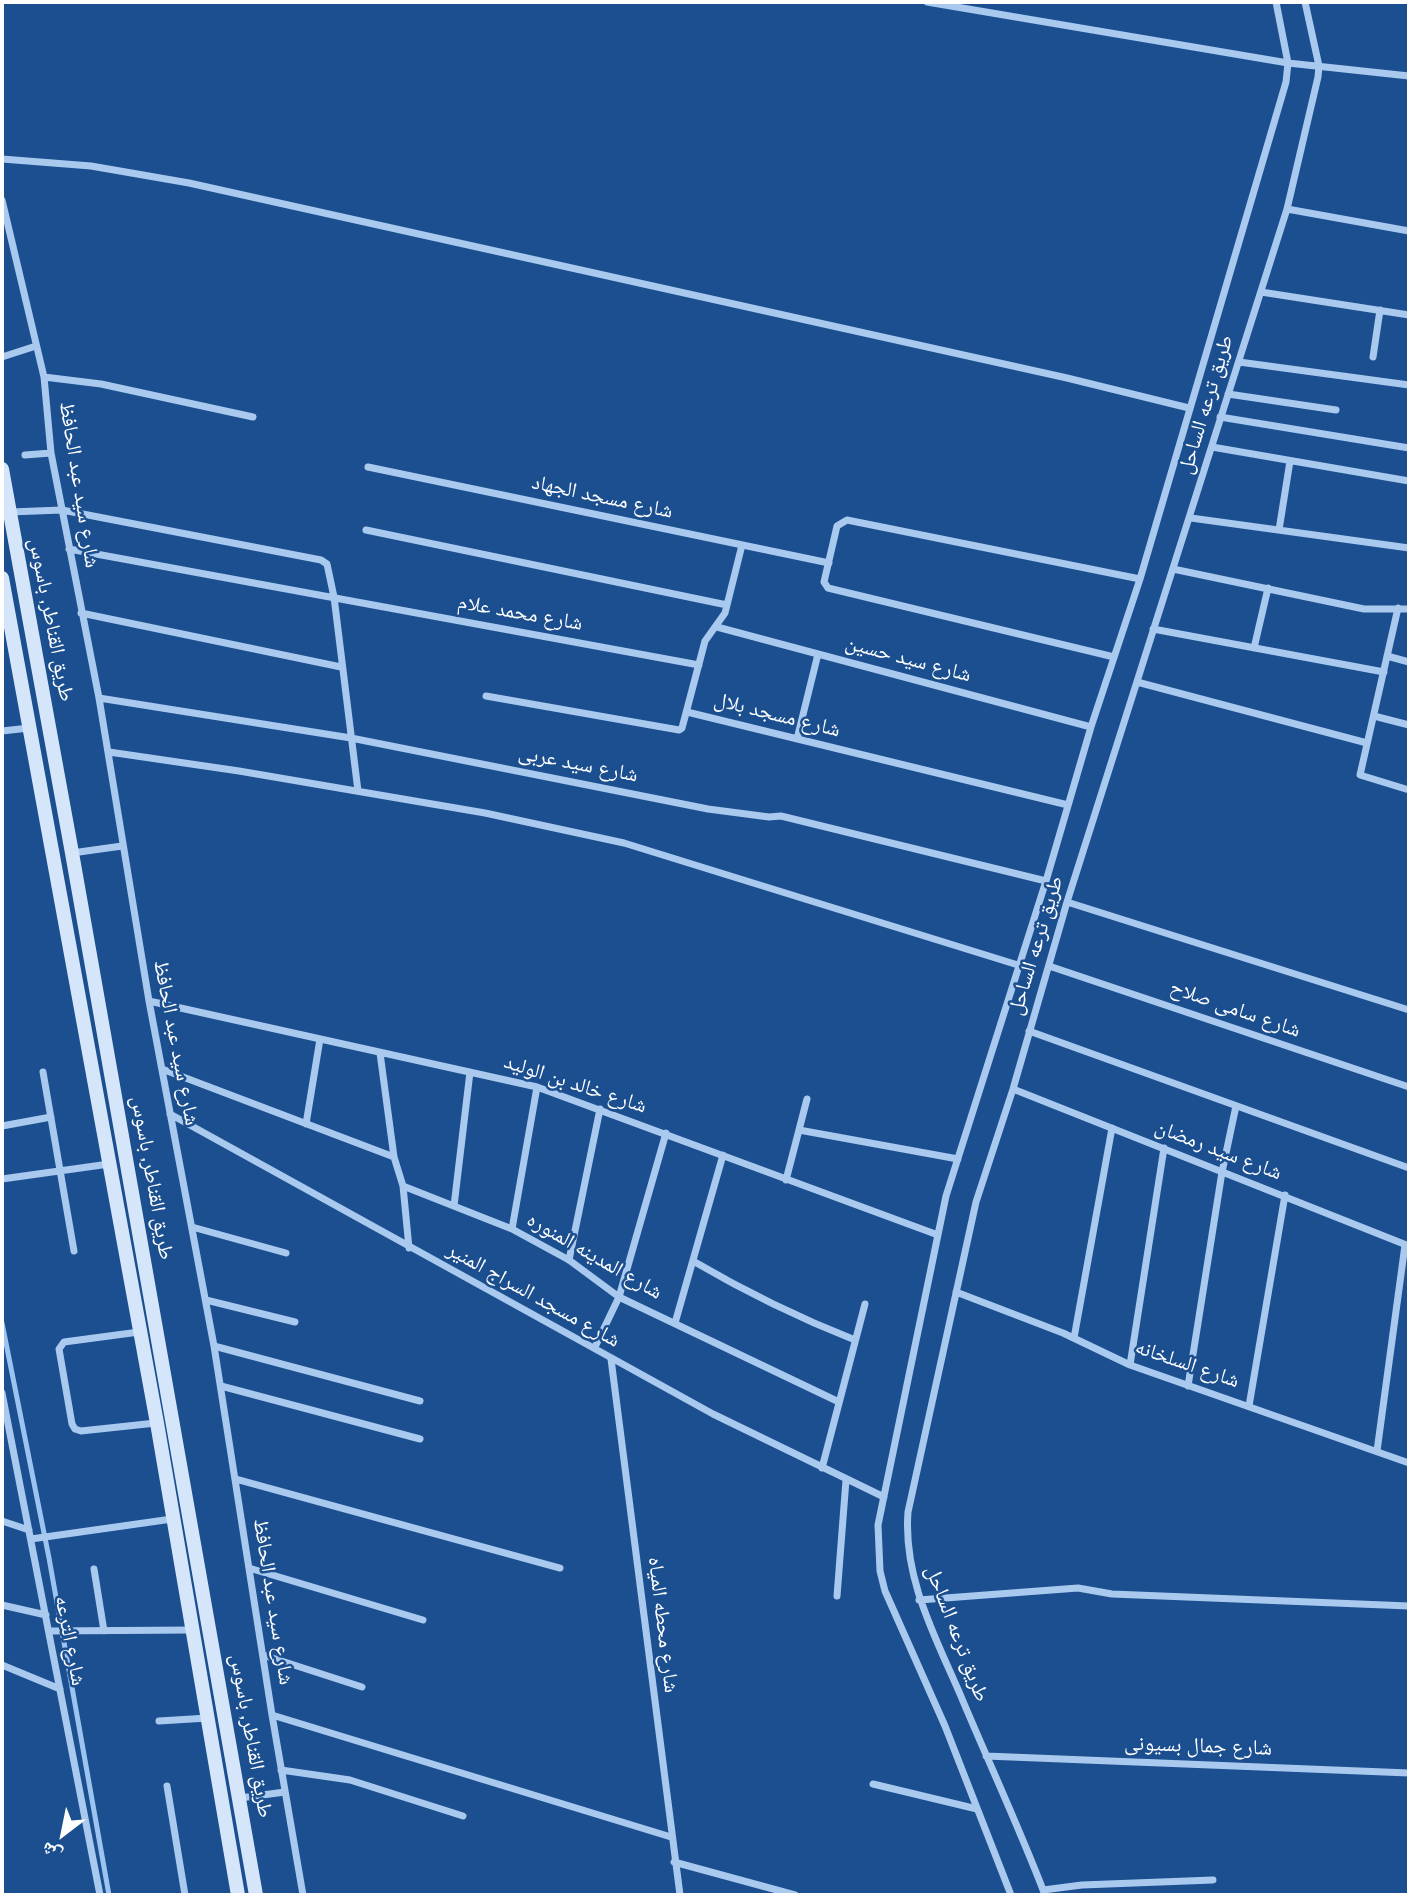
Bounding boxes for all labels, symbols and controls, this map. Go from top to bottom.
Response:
street label: طريق ترعه الساحل [1174,332,1240,478]
street label: شارع سيد عبد الحافظ [52,400,104,570]
street label: شارع مسجد الجهاد [529,471,675,525]
street label: طريق القناطر, باسوس [22,536,78,704]
street label: شارع محمد علام [455,591,585,637]
street label: شارع سيد حسين [842,631,974,689]
street label: شارع مسجد بلال [711,688,843,744]
street label: شارع سيد عربى [516,741,640,789]
street label: طريق ترعه الساحل [1004,873,1070,1019]
street label: شارع سيد عبد الحافظ [147,958,203,1128]
street label: شارع سامى صلاح [1166,976,1304,1044]
street label: شارع خالد بن الوليد [500,1050,650,1120]
street label: طريق القناطر, باسوس [124,1094,178,1262]
street label: شارع سيد رمضان [1151,1115,1285,1187]
street label: شارع المدينه المنوره [522,1208,666,1306]
street label: شارع مسجد السراج المنير [442,1238,624,1354]
street label: شارع السلخانه [1132,1335,1242,1395]
street label: شارع سيد عبد الحافظ [246,1517,298,1687]
street label: شارع محطه المياه [641,1556,683,1694]
street label: طريق ترعه الساحل [918,1562,994,1706]
street label: شارع الترعه [48,1594,90,1688]
street label: طريق القناطر, باسوس [223,1652,277,1820]
street label: شارع جمال بسيونى [1124,1732,1272,1762]
north arrow [28,1799,98,1869]
text: ش [36,1835,67,1868]

